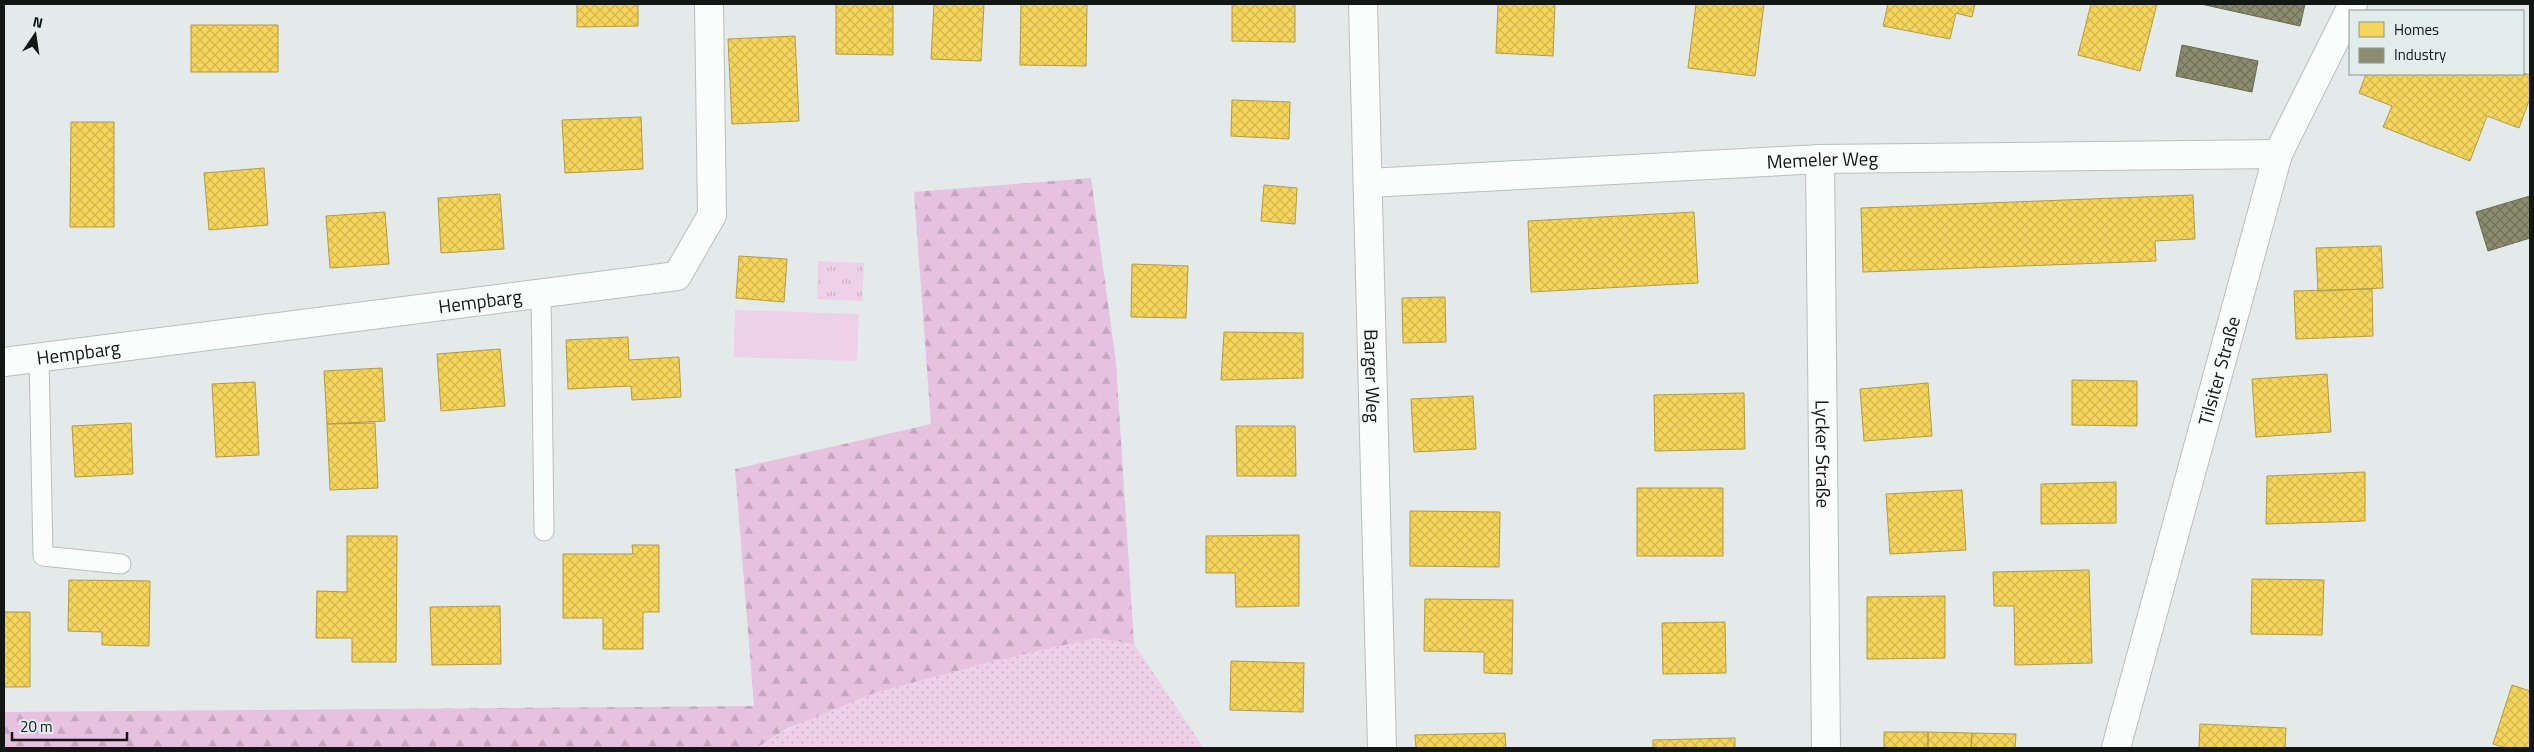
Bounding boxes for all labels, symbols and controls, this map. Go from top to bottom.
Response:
north arrow [10,10,60,60]
legend [2349,10,2524,75]
text: N [31,11,45,33]
text: Homes [2394,18,2439,41]
text: Industry [2394,43,2446,66]
street label: Memeler Weg [1766,143,1879,176]
street label: Hempbarg [437,281,524,320]
street label: Tilsiter Straße [2190,313,2247,429]
street label: Barger Weg [1357,329,1389,423]
street label: Hempbarg [35,332,122,372]
street label: Lycker Straße [1808,400,1839,508]
scale bar [12,710,128,742]
text: 20 m [20,715,53,738]

